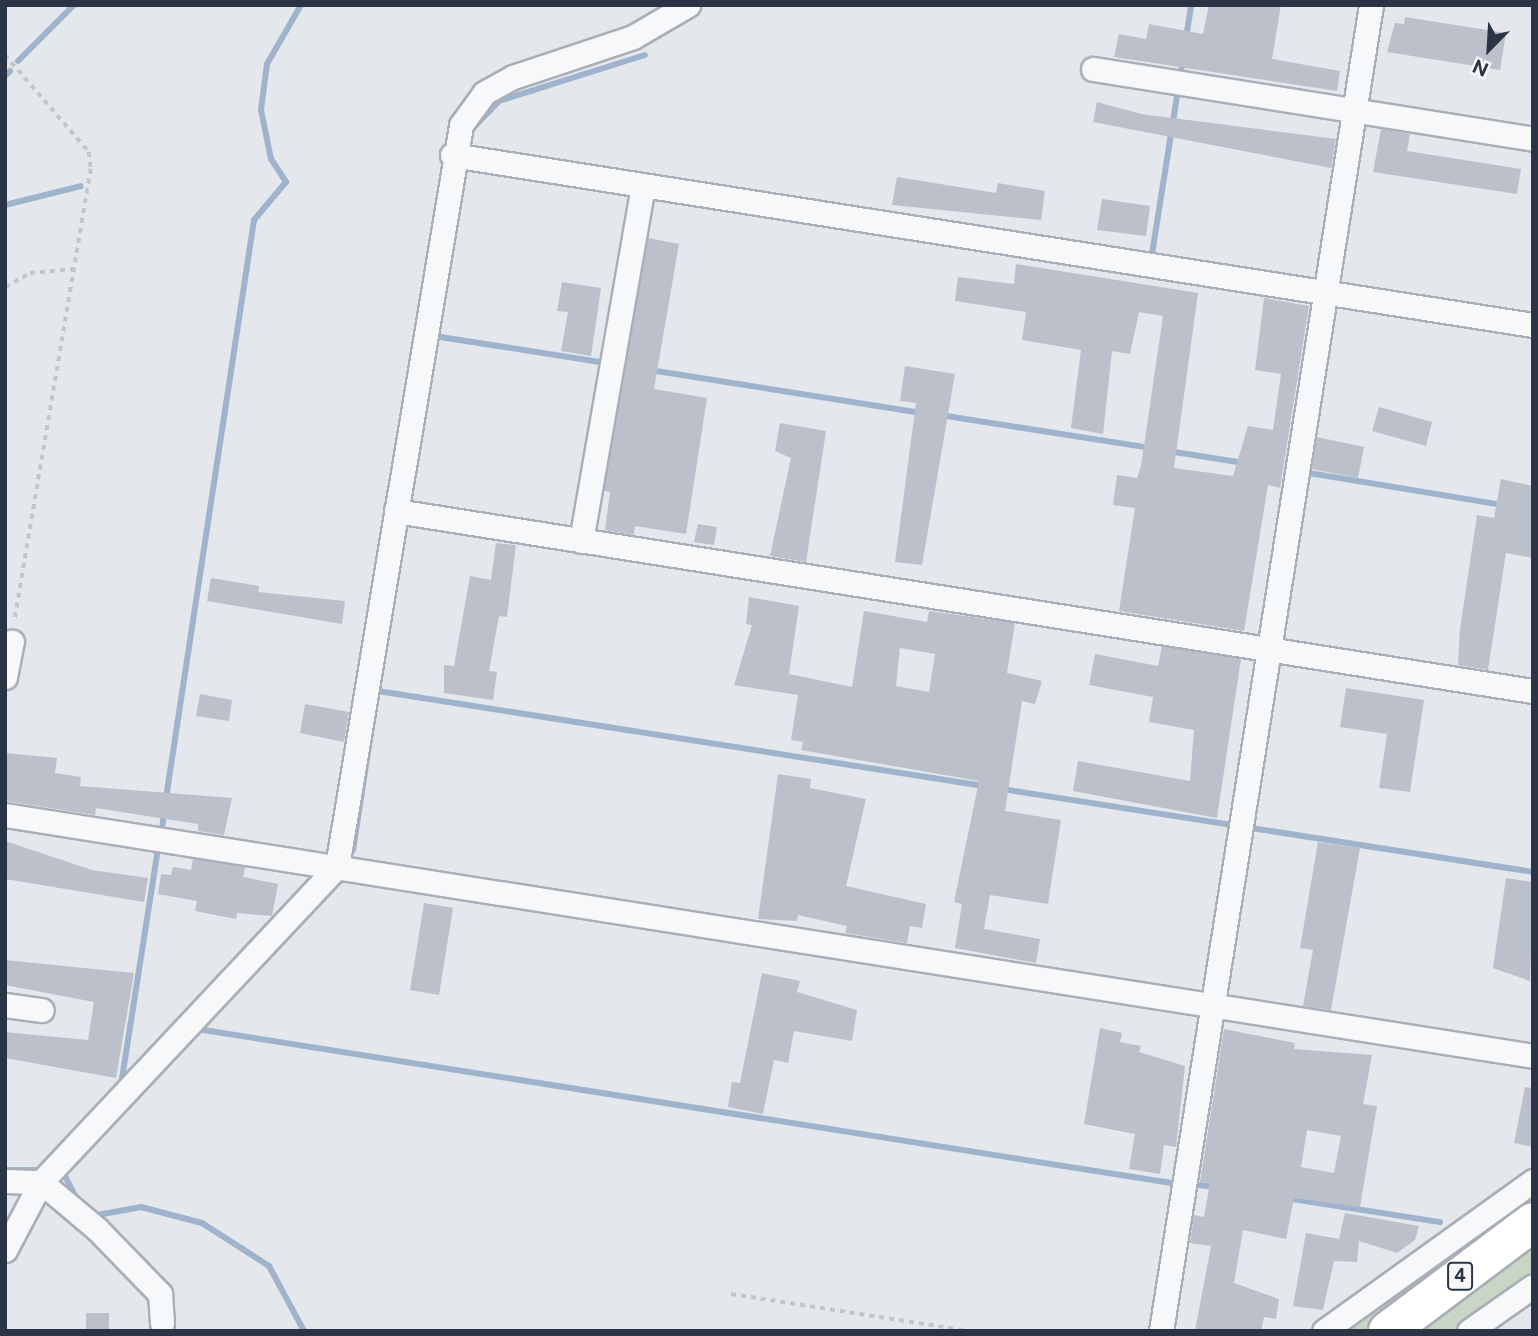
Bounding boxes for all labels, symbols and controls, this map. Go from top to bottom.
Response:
north arrow [1454,14,1524,84]
text: N [1469,55,1492,81]
road number: 4 [1446,1261,1474,1290]

